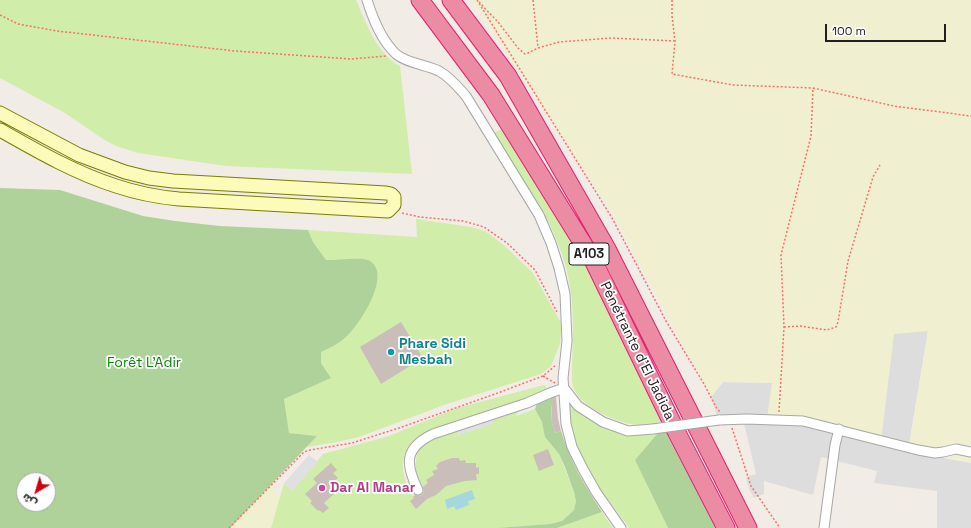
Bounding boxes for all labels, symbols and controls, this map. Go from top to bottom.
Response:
scale bar [827,16,948,42]
text: 100 m [832,23,866,39]
road number: A103 [569,243,609,265]
street label: Pénétrante d'El Jadida [596,279,678,423]
place label: Phare Sidi Mesbah [399,336,466,368]
marker: Phare Sidi Mesbah [386,347,396,357]
park label: Forêt L'Adir [107,355,181,371]
north arrow [16,472,56,512]
place label: Dar Al Manar [330,480,415,496]
marker: Dar Al Manar [317,483,327,493]
text: ش [19,491,39,511]

